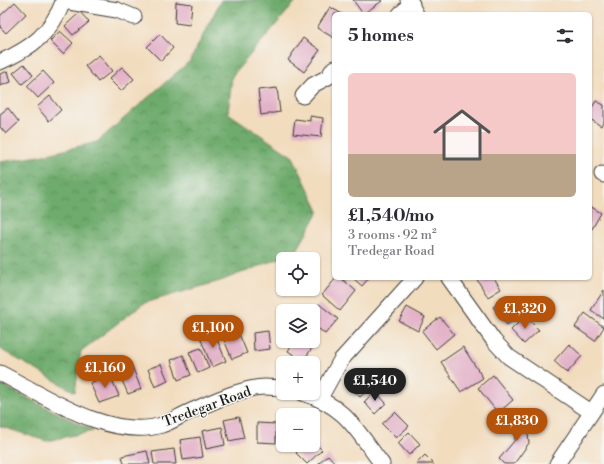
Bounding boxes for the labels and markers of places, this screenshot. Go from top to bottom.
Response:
pin: £1,320 [492,296,558,330]
pin: £1,100 [180,315,246,349]
pin: £1,160 [72,355,138,389]
pin: £1,540 [342,368,408,402]
pin: £1,830 [484,408,550,442]

